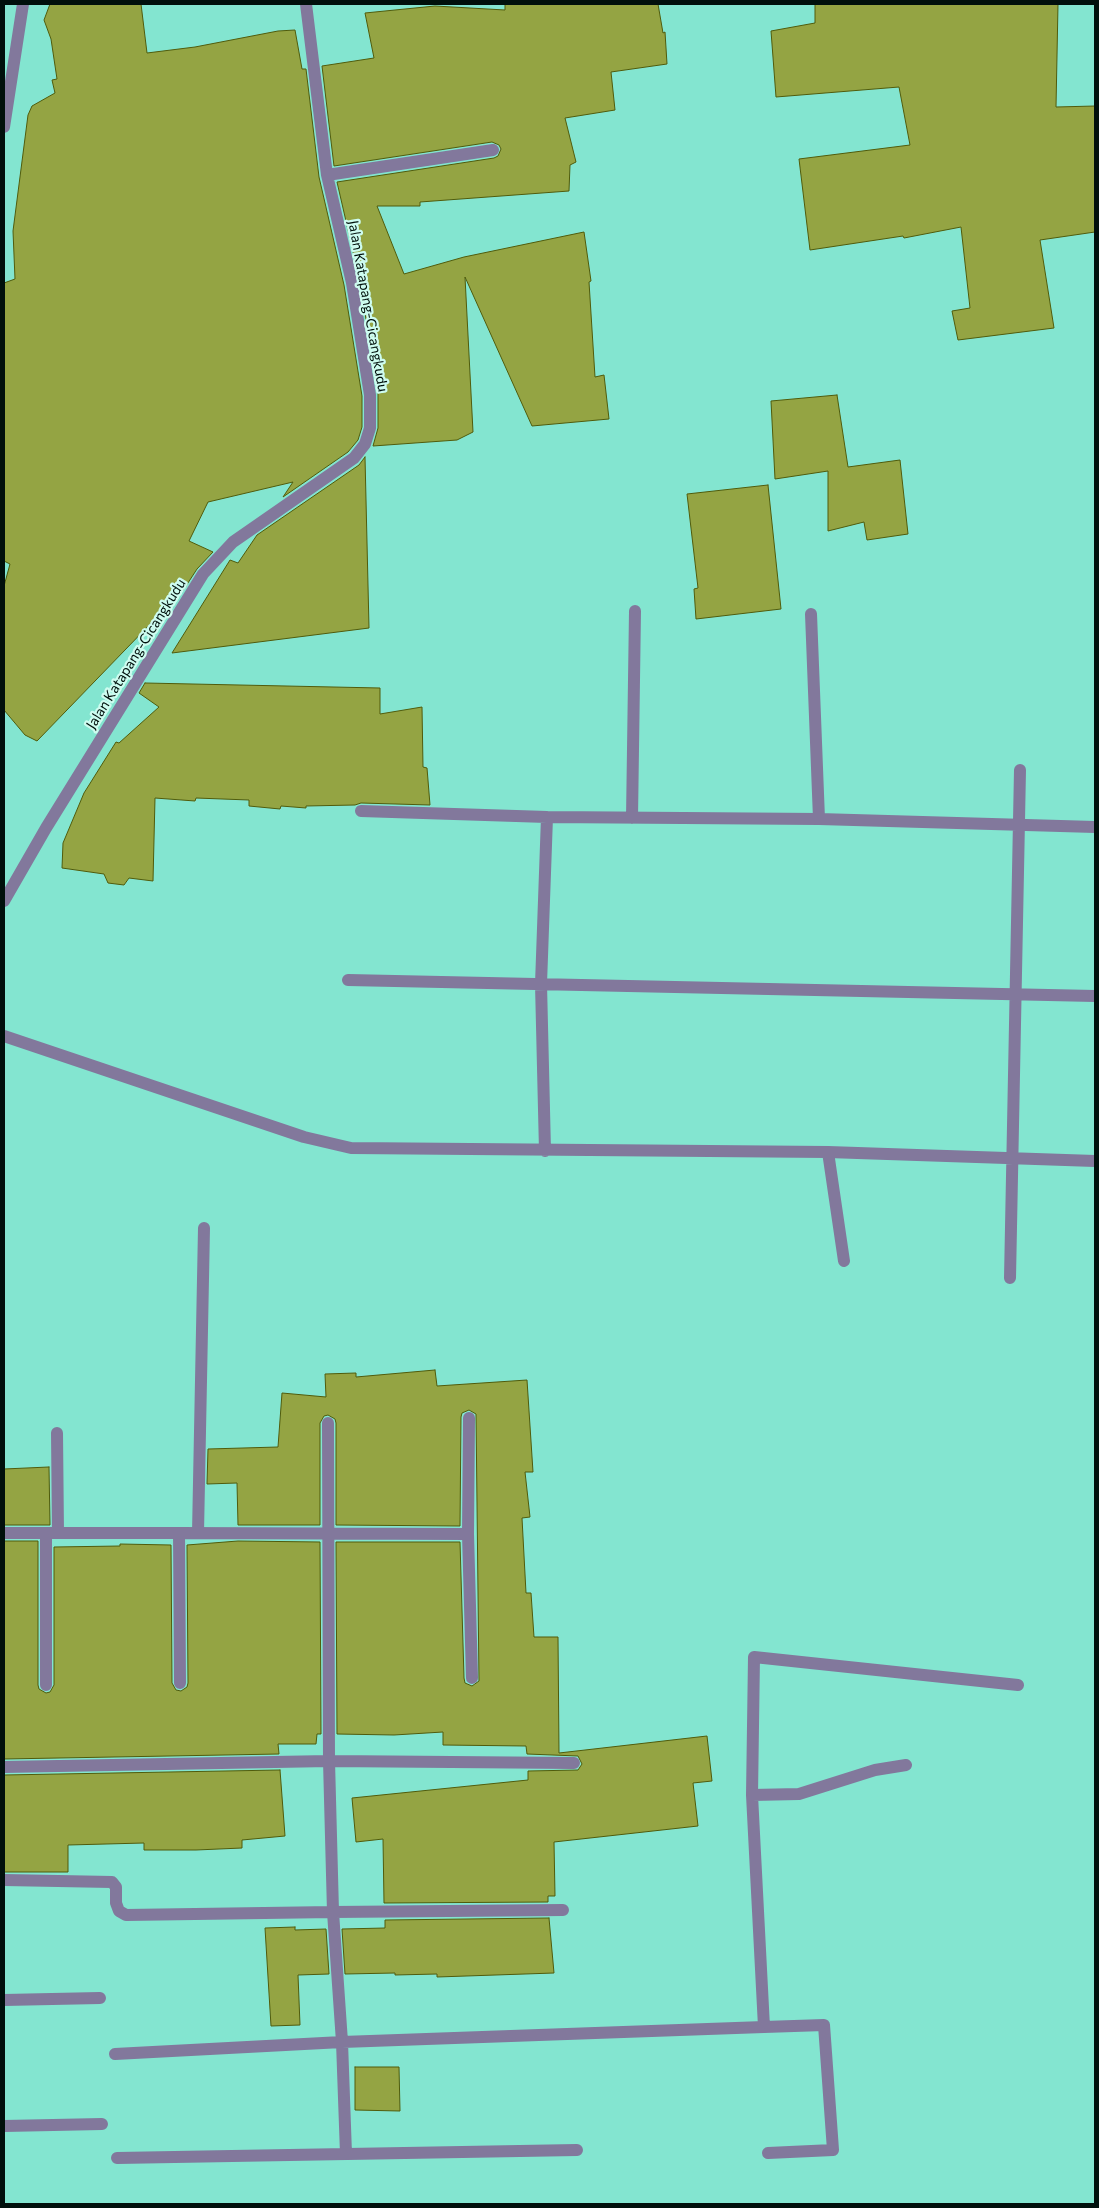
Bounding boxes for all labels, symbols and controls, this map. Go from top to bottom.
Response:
street label: Jalan Katapang-Cicangkudu [345,219,391,393]
street label: Jalan Katapang-Cicangkudu [83,576,189,732]

